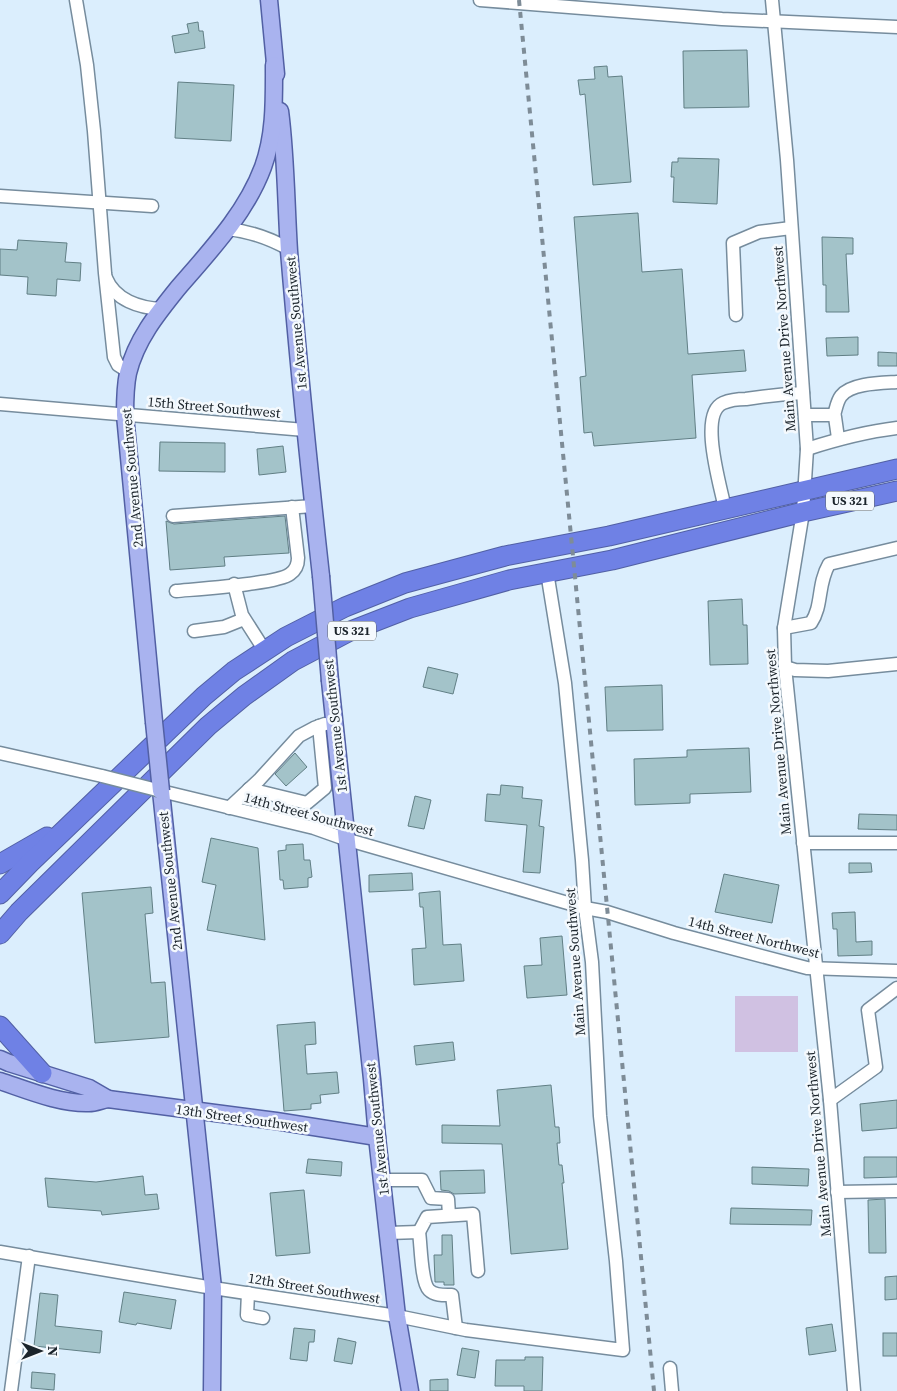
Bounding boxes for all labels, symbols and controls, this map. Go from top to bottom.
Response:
street label: Main Avenue Drive Northwest [767,245,800,433]
street label: 1st Avenue Southwest [280,255,312,390]
street label: 15th Street Southwest [147,391,282,423]
street label: 2nd Avenue Southwest [116,407,148,548]
road number: US 321 [826,492,874,511]
road number: US 321 [328,622,376,640]
street label: Main Avenue Drive Northwest [760,648,796,836]
street label: 1st Avenue Southwest [318,658,352,794]
street label: 14th Street Southwest [242,787,376,841]
street label: 2nd Avenue Southwest [153,810,187,951]
street label: Main Avenue Southwest [560,887,590,1037]
street label: 14th Street Northwest [686,911,822,963]
street label: Main Avenue Drive Northwest [800,1050,836,1238]
street label: 1st Avenue Southwest [360,1061,394,1197]
street label: 13th Street Southwest [175,1099,310,1137]
street label: 12th Street Southwest [247,1268,382,1308]
north arrow [15,1326,65,1376]
text: N [43,1346,63,1356]

